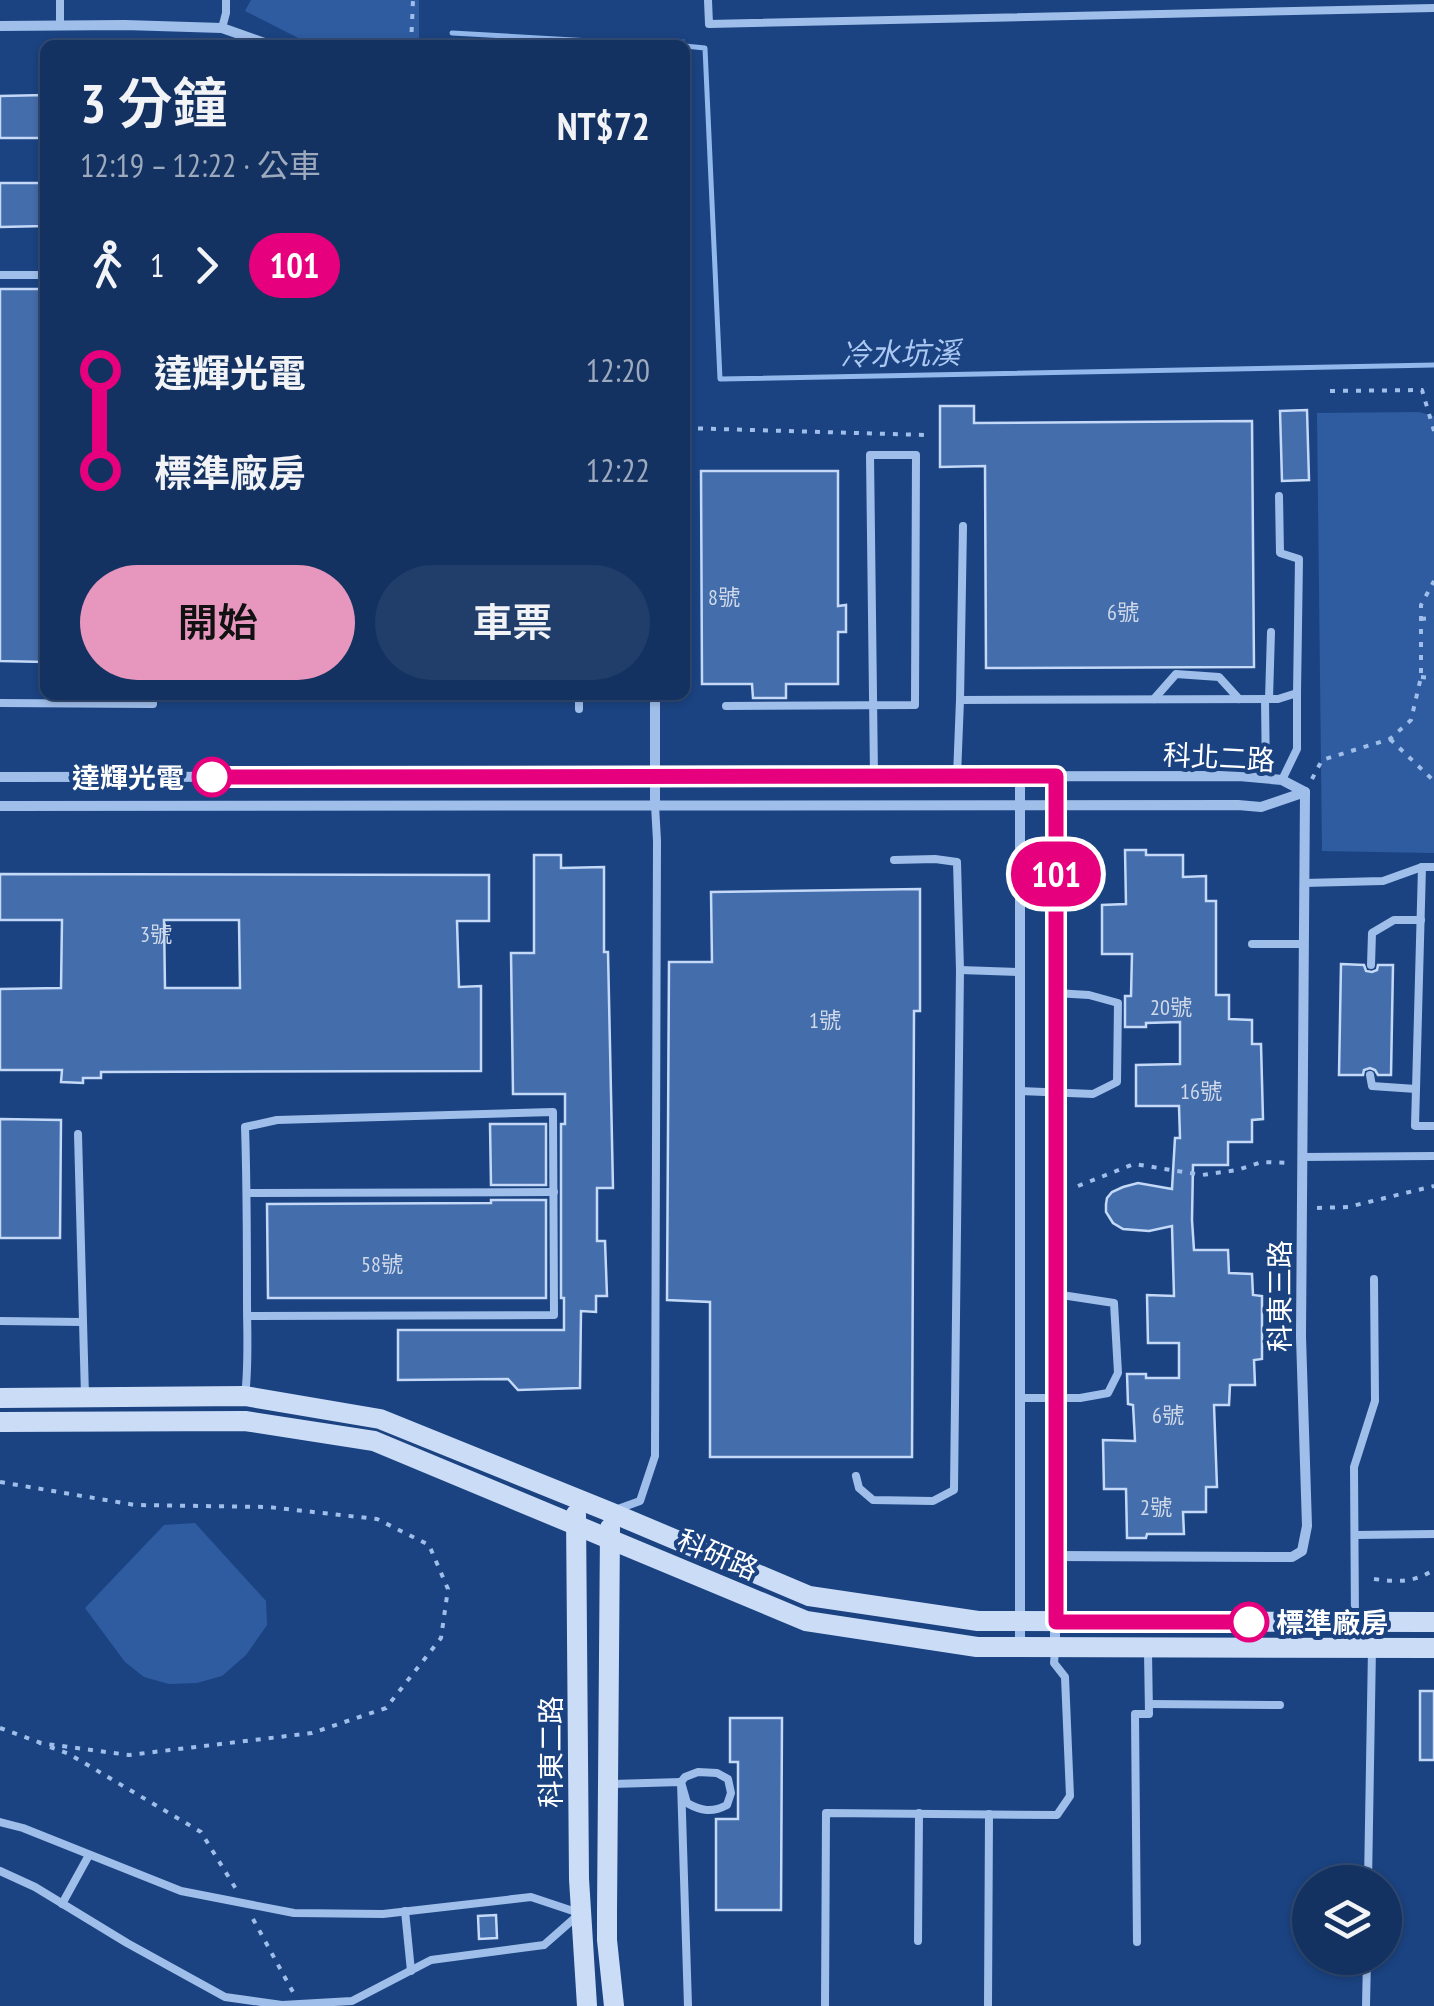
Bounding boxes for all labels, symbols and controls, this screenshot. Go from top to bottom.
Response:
text: 3 分鐘 [80,67,228,138]
text: NT$72 [557,101,650,150]
text: 12:19 – 12:22 · 公車 [80,144,321,186]
icon: walk [80,238,135,293]
icon: forward [179,238,234,293]
text: 101 [269,242,320,288]
text: 1 [150,244,164,286]
water label: 冷水坑溪 [840,332,964,374]
text: 達輝光電 [154,348,306,397]
text: 12:20 [586,349,650,391]
text: 標準廠房 [154,448,306,497]
text: 12:22 [586,449,650,491]
button: 開始 [80,565,355,680]
button: 車票 [375,565,650,680]
house number: 8號 [708,583,740,611]
house number: 6號 [1107,598,1139,626]
street label: 科北二路 [1162,736,1276,778]
marker: 達輝光電 [193,758,231,796]
place label: 達輝光電 [72,759,184,796]
line badge: 101 [998,842,1114,906]
text: 101 [1031,851,1081,897]
house number: 3號 [140,920,172,948]
house number: 20號 [1150,993,1192,1021]
house number: 1號 [809,1006,841,1034]
house number: 16號 [1180,1077,1222,1105]
street label: 科東三路 [1261,1240,1298,1352]
house number: 58號 [361,1250,403,1278]
house number: 6號 [1152,1401,1184,1429]
house number: 2號 [1140,1493,1172,1521]
street label: 科研路 [672,1521,764,1587]
marker: 標準廠房 [1230,1603,1268,1641]
place label: 標準廠房 [1276,1604,1388,1641]
street label: 科東二路 [532,1696,569,1808]
map controls [1292,1865,1402,1975]
button: layers [1292,1865,1402,1975]

